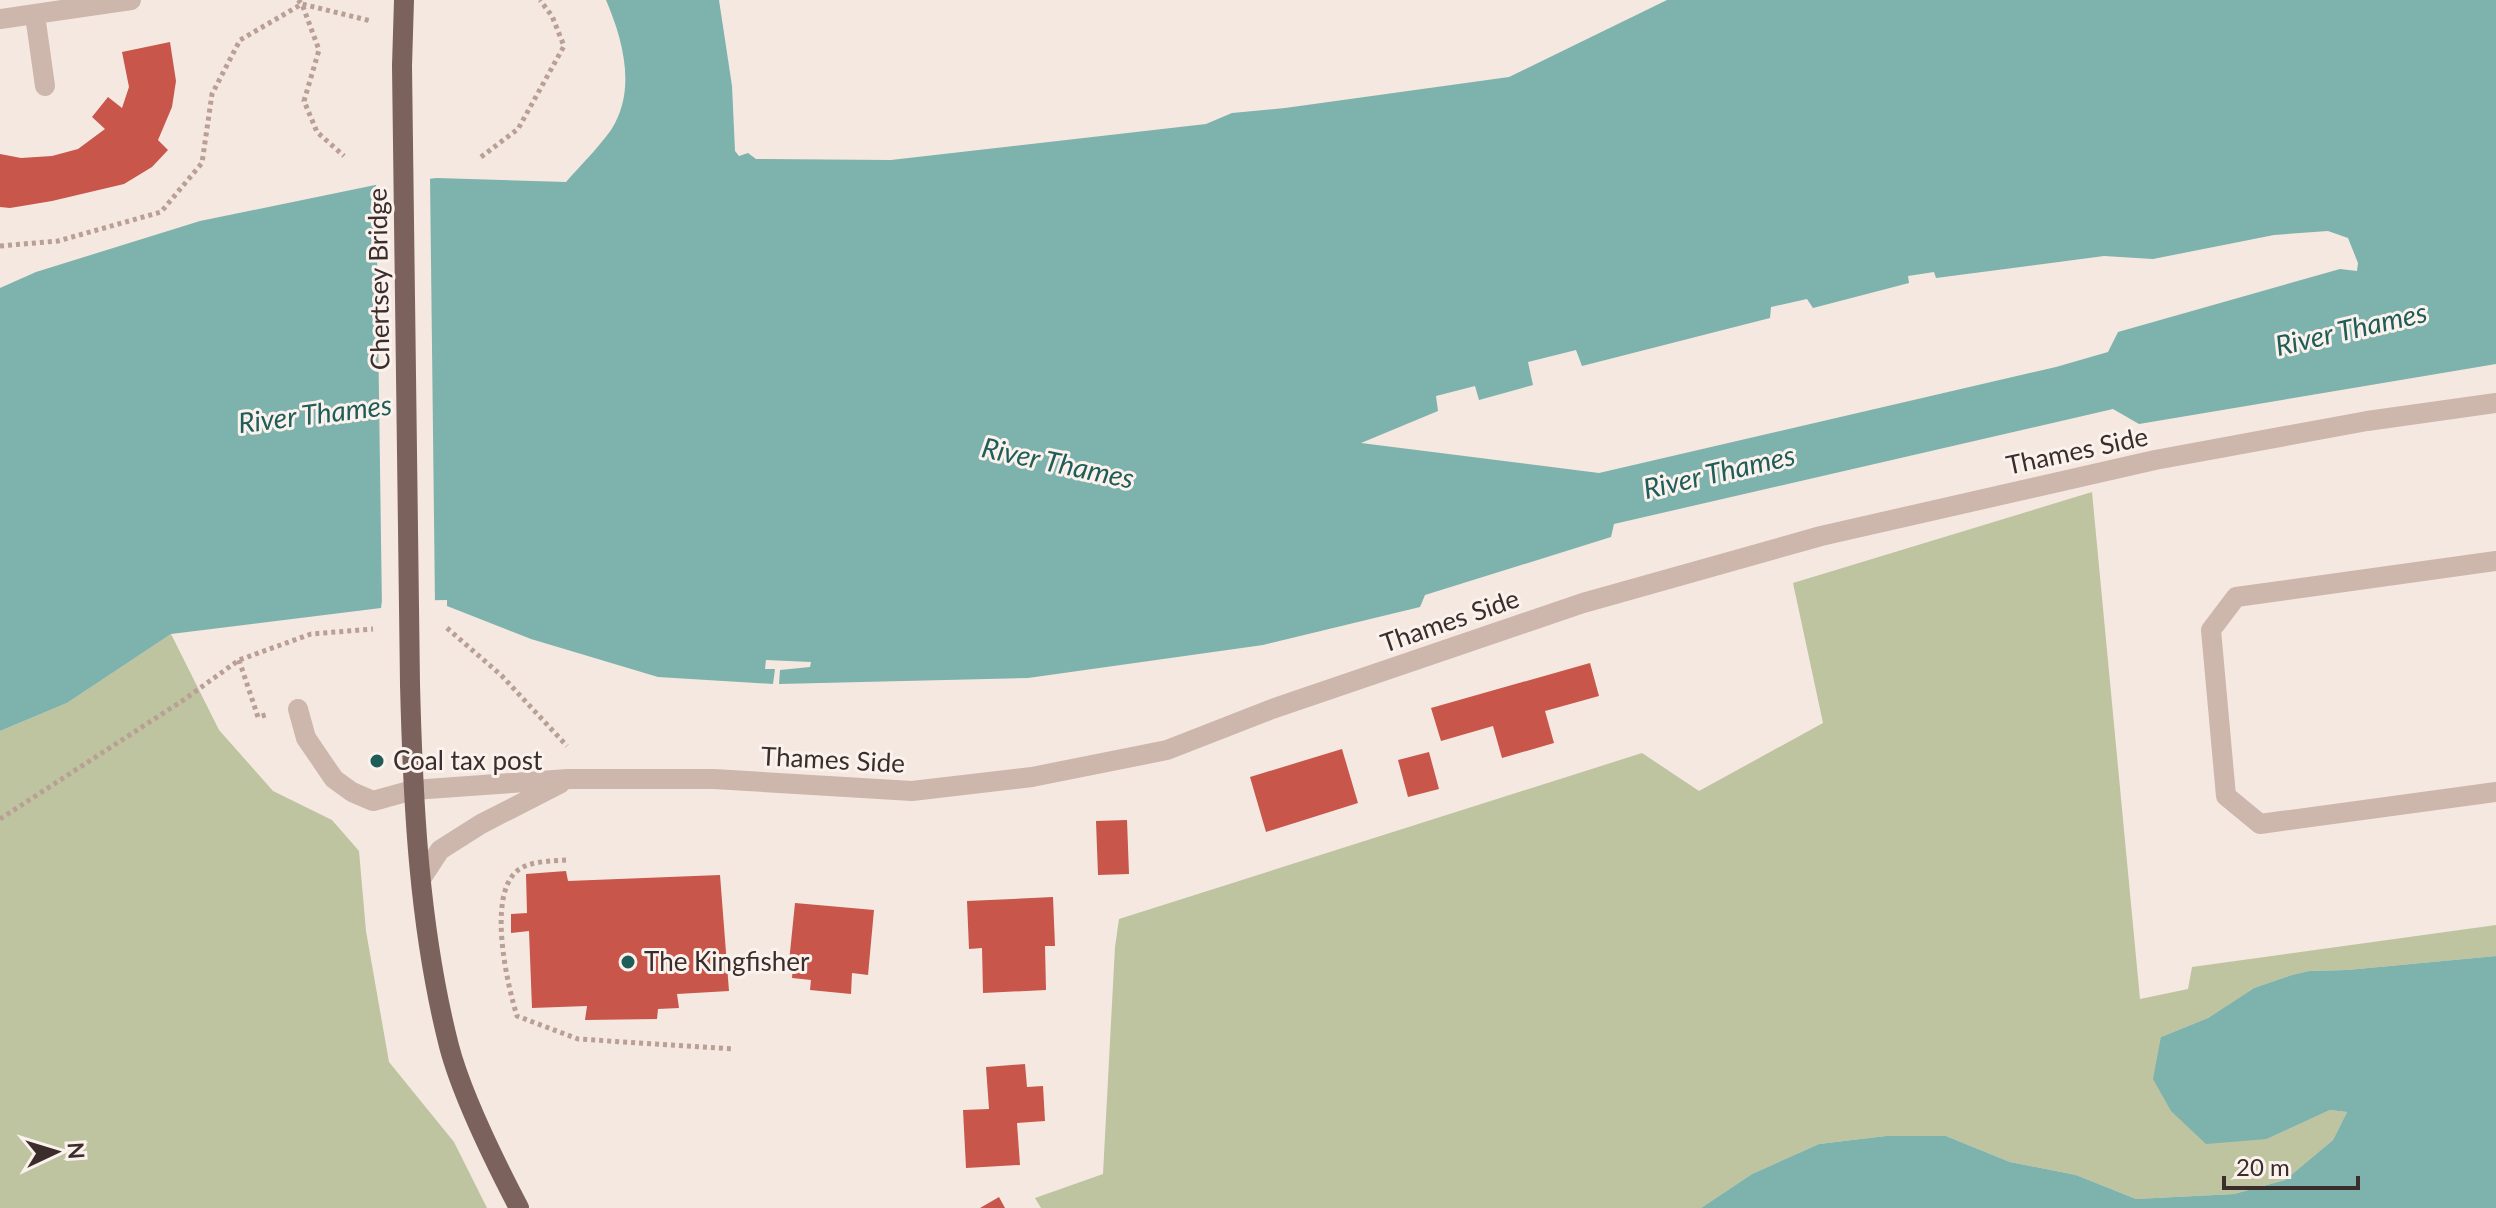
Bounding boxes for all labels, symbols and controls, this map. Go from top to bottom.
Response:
street label: Chertsey Bridge [360,188,396,370]
water label: River Thames [2272,294,2430,362]
water label: River Thames [236,387,394,439]
street label: Thames Side [2003,419,2151,481]
water label: River Thames [979,429,1137,495]
water label: River Thames [1640,437,1798,505]
street label: Thames Side [1376,581,1523,659]
street label: Thames Side [760,739,906,779]
place label: Coal tax post [393,744,543,776]
marker: Coal tax post [368,752,386,770]
place label: The Kingfisher [644,945,810,977]
marker: The Kingfisher [619,953,637,971]
north arrow [16,1112,96,1192]
scale bar [2224,1140,2358,1190]
text: N [62,1141,91,1160]
text: 20 m [2236,1152,2290,1181]

